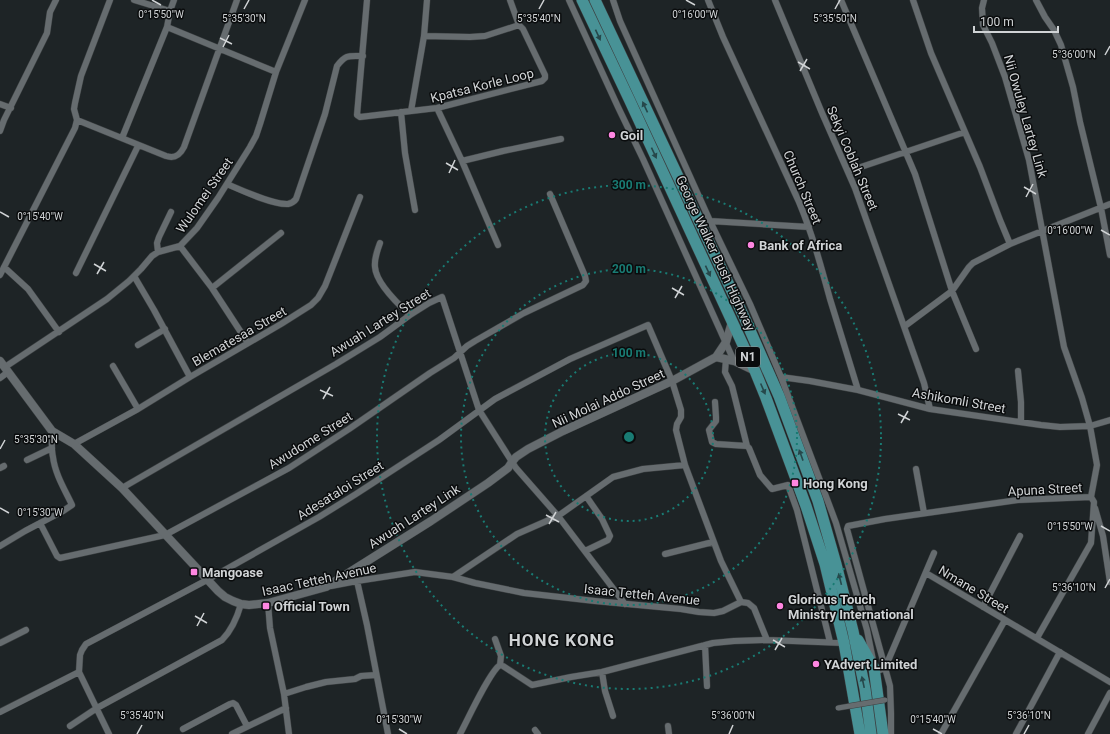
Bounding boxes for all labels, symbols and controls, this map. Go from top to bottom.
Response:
scale bar [974,8,1058,34]
text: 0°15'50"W [138,9,184,20]
text: 0°16'00"W [672,9,718,20]
text: 5°35'30"N [222,13,266,24]
text: 5°35'40"N [517,13,561,24]
text: 5°35'50"N [813,13,857,24]
text: 100 m [980,15,1014,29]
one-way arrow [595,30,601,41]
text: 5°36'00"N [1052,49,1096,60]
street label: Nii Owuley Lartey Link [1001,53,1050,180]
street label: Kpatsa Korle Loop [429,65,535,106]
one-way arrow [642,101,648,113]
street label: Sekyi Coblah Street [824,104,881,213]
place label: Goil [620,128,643,143]
marker: Goil [607,130,617,140]
one-way arrow [651,147,657,159]
street label: Church Street [780,148,825,226]
street label: Wulomei Street [173,155,236,236]
street label: George Walker Bush Highway [673,173,758,333]
text: 300 m [612,178,646,192]
text: 0°15'40"W [17,211,63,222]
text: 0°16'00"W [1047,225,1093,236]
place label: Bank of Africa [759,238,842,253]
marker: Bank of Africa [746,240,756,250]
text: 200 m [612,262,646,276]
one-way arrow [705,265,711,277]
street label: Awuah Lartey Street [327,285,434,360]
street label: Blematesaa Street [190,303,289,369]
text: 100 m [612,346,646,360]
road number: N1 [736,347,760,367]
street label: Nii Molai Addo Street [550,366,667,431]
one-way arrow [760,384,766,396]
street label: Ashikomli Street [911,385,1007,416]
street label: Awudome Street [266,409,355,472]
centre of rings [622,430,636,444]
text: 5°35'30"N [14,434,58,445]
one-way arrow [798,449,804,461]
street label: Adesataloi Street [294,458,386,523]
place label: Hong Kong [803,476,868,491]
marker: Hong Kong [790,478,800,488]
street label: Apuna Street [1007,480,1083,499]
street label: Awuah Lartey Link [366,481,463,552]
text: 0°15'30"W [17,507,63,518]
text: 0°15'50"W [1047,521,1093,532]
street label: Isaac Tetteh Avenue [261,560,378,599]
street label: Nmane Street [936,563,1012,616]
place label: Mangoase [202,565,263,580]
marker: Mangoase [189,567,199,577]
one-way arrow [837,573,843,585]
street label: Isaac Tetteh Avenue [583,581,701,608]
text: 5°36'10"N [1052,582,1096,593]
place label: Glorious Touch Ministry International [788,592,914,622]
place label: Official Town [274,599,350,614]
marker: Official Town [261,601,271,611]
marker: Glorious Touch Ministry International [775,601,785,611]
district label: HONG KONG [509,630,615,650]
place label: YAdvert Limited [824,657,917,672]
marker: YAdvert Limited [811,659,821,669]
one-way arrow [860,675,866,688]
text: 5°35'40"N [120,710,164,721]
text: 5°36'00"N [711,710,755,721]
text: 5°36'10"N [1007,710,1051,721]
text: 0°15'30"W [376,714,422,725]
text: 0°15'40"W [910,714,956,725]

